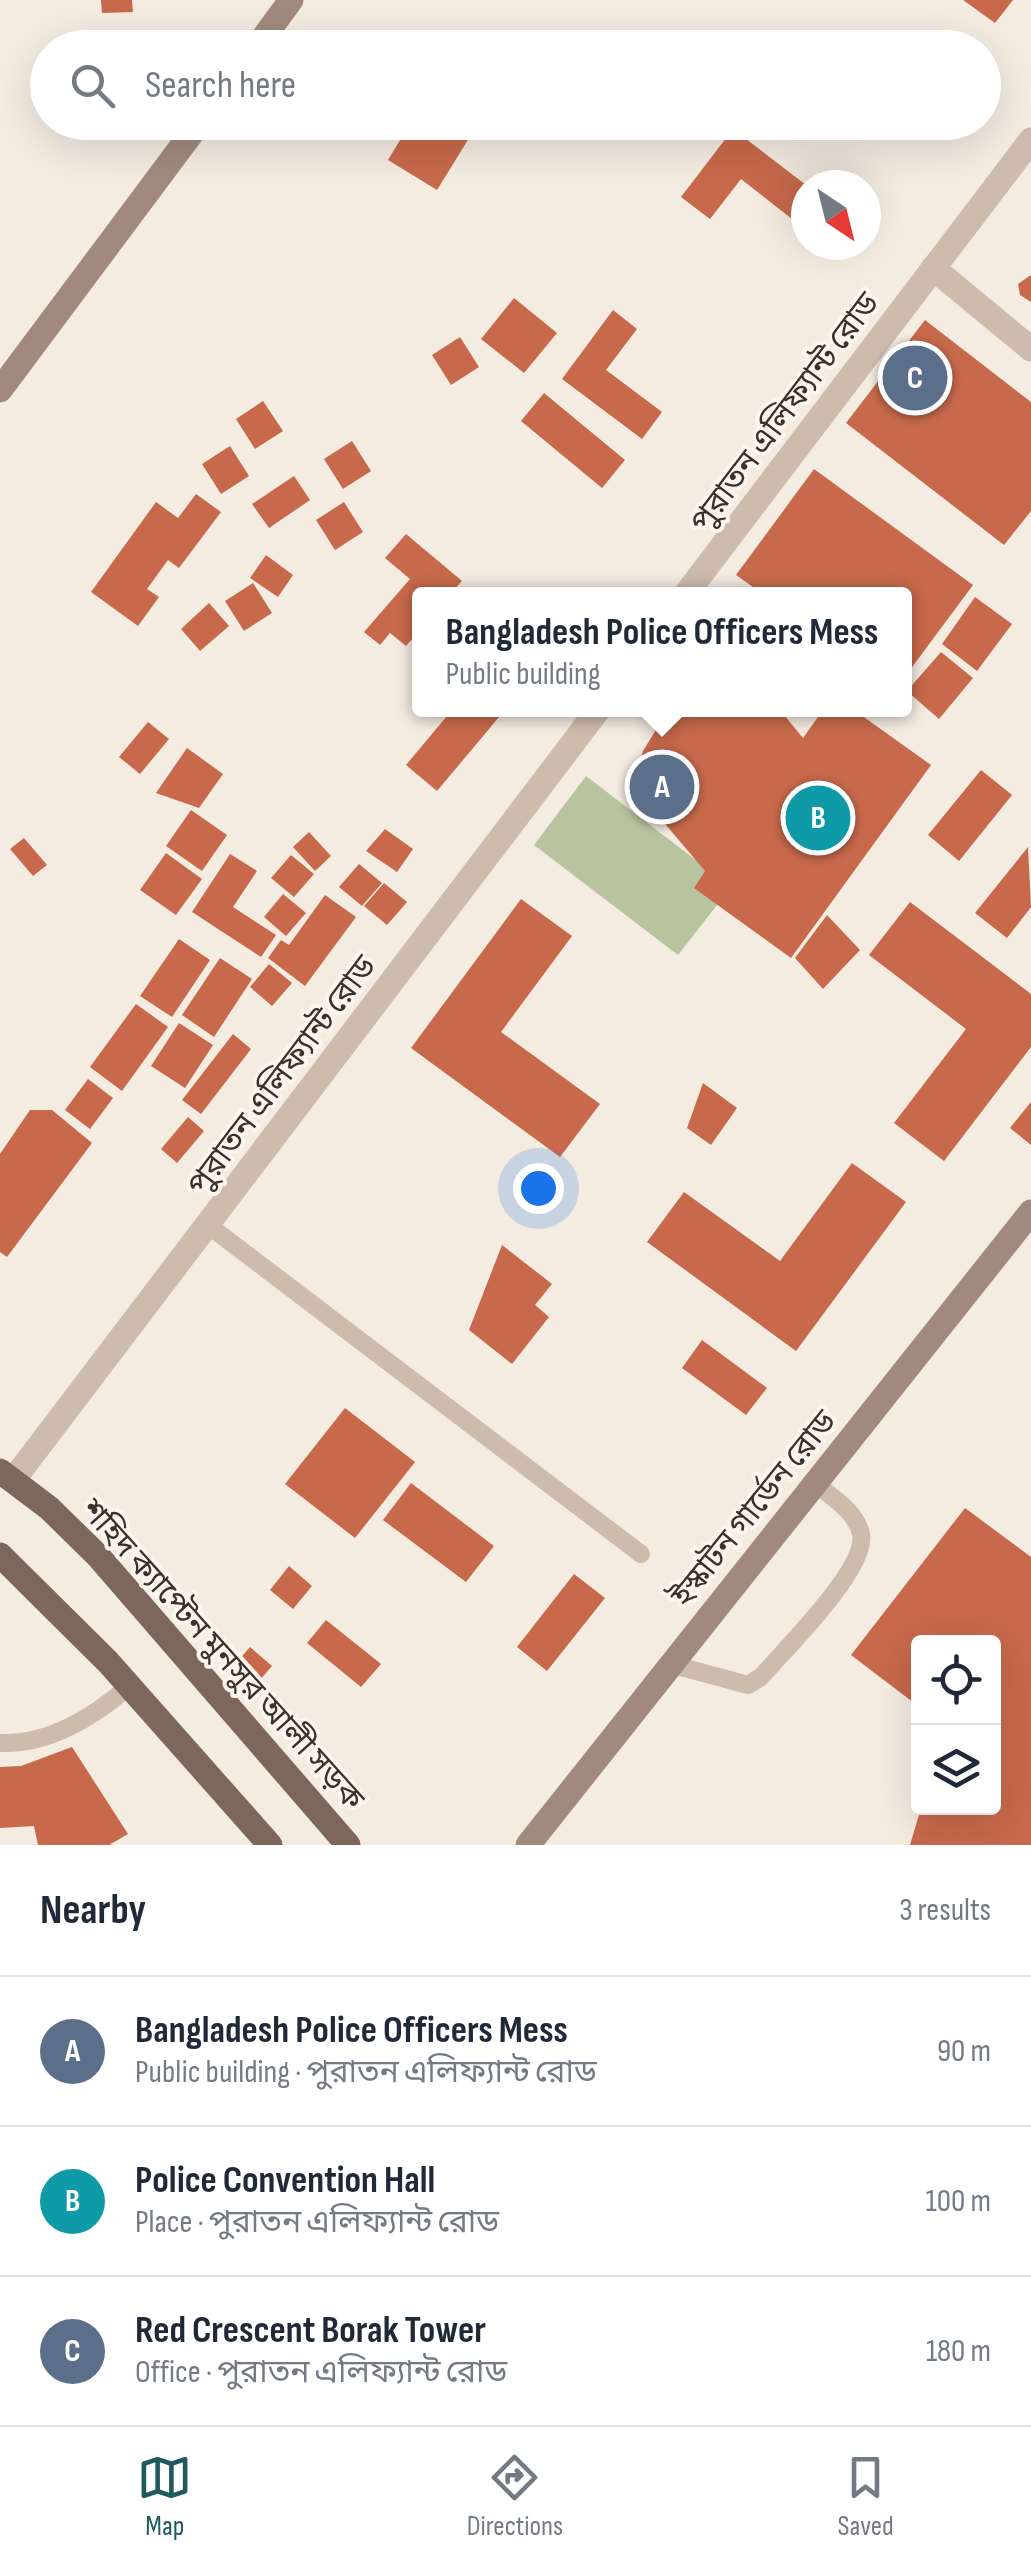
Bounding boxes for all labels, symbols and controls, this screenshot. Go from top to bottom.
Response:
search box [30,30,1001,140]
icon: search [65,58,120,113]
text: Search here [145,63,296,108]
north arrow [791,170,881,260]
street label: পুরাতন এলিফ্যান্ট রোড [682,284,889,541]
pin: C [882,340,948,416]
popup [412,587,912,717]
text: Bangladesh Police Officers Mess [446,610,878,655]
text: Public building [446,655,600,694]
pin: A [630,750,694,824]
pin: B [786,780,850,856]
street label: পুরাতন এলিফ্যান্ট রোড [179,947,386,1204]
your location [513,1163,564,1214]
street label: ইস্কাটন গার্ডেন রোড [662,1401,846,1616]
street label: শহিদ ক্যাপ্টেন মুনসুর আলী সড়ক [71,1491,373,1819]
map controls [911,1635,1001,1815]
button: locate [911,1635,1001,1725]
button: layers [911,1725,1001,1815]
text: Nearby [40,1885,146,1936]
text: 3 results [899,1891,991,1930]
text: Bangladesh Police Officers Mess [135,2008,568,2053]
text: A [65,2032,80,2071]
text: 90 m [937,2032,991,2071]
text: Public building · পুরাতন এলিফ্যান্ট রোড [135,2053,597,2092]
text: Police Convention Hall [135,2158,435,2203]
text: B [65,2182,80,2221]
text: 100 m [926,2182,991,2221]
text: Place · পুরাতন এলিফ্যান্ট রোড [135,2203,499,2242]
text: Red Crescent Borak Tower [135,2308,486,2353]
text: C [64,2332,81,2371]
text: 180 m [926,2332,991,2371]
text: Office · পুরাতন এলিফ্যান্ট রোড [135,2353,507,2392]
tab: Map [137,2450,192,2543]
tab: Directions [467,2450,563,2543]
tab: Saved [838,2450,894,2543]

